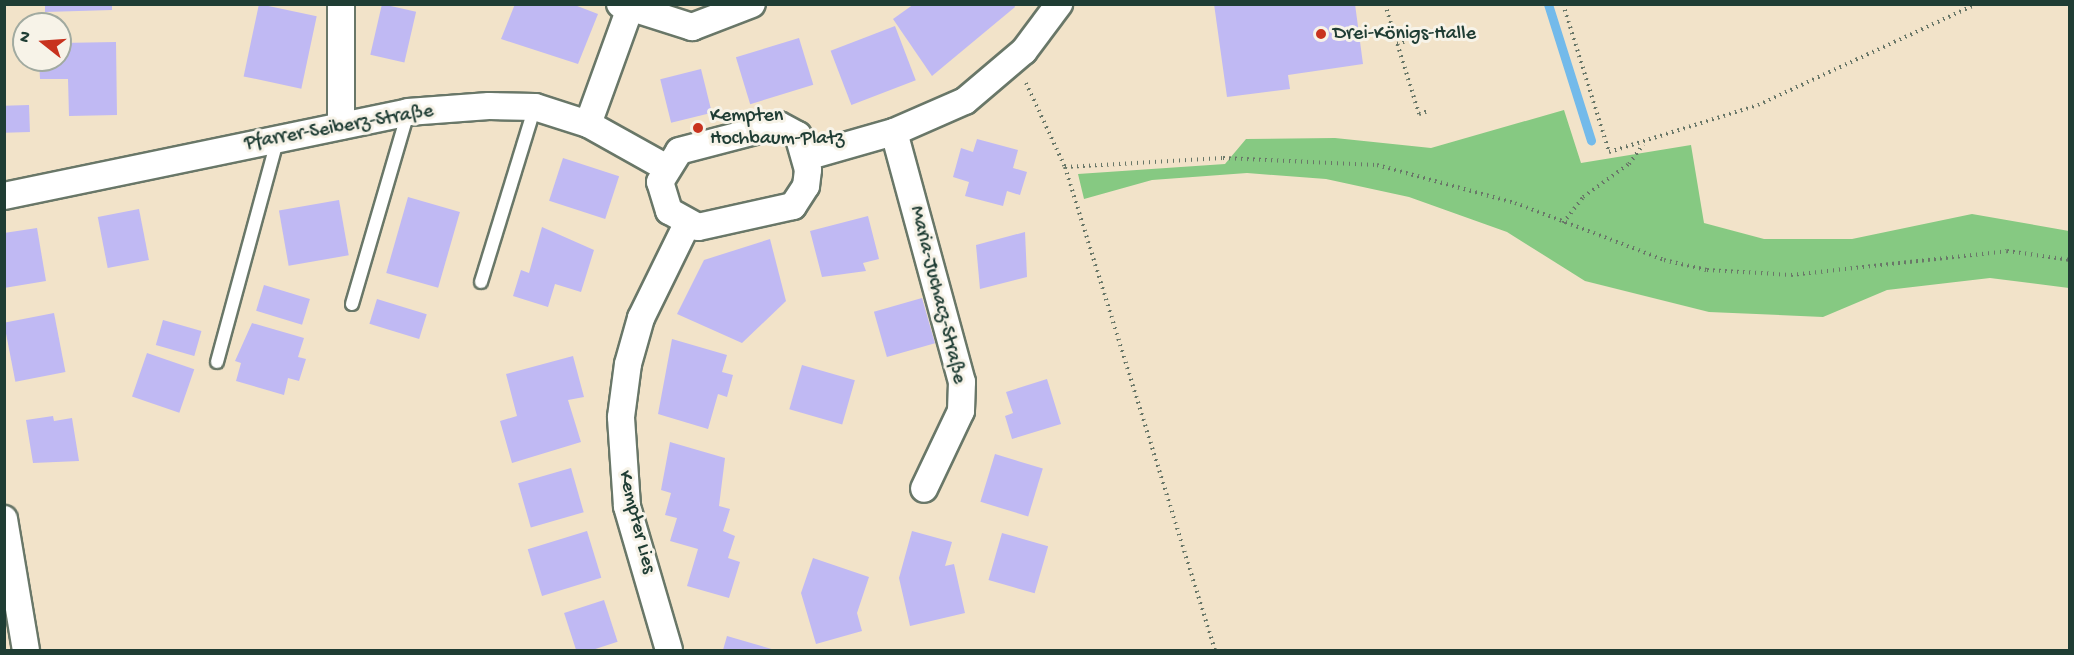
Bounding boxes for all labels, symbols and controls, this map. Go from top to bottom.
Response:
north arrow [12,12,72,72]
place label: Drei-Königs-Halle [1333,22,1476,46]
marker: Drei-Königs-Halle [1314,27,1328,41]
text: N [16,29,37,45]
street label: Pfarrer-Seiberz-Straße [243,100,435,156]
place label: Kempten Hochbaum-Platz [710,104,844,151]
marker: Kempten Hochbaum-Platz [691,121,705,135]
street label: Maria-Juchacz-Straße [903,204,971,386]
street label: Kempter Lies [612,468,660,576]

